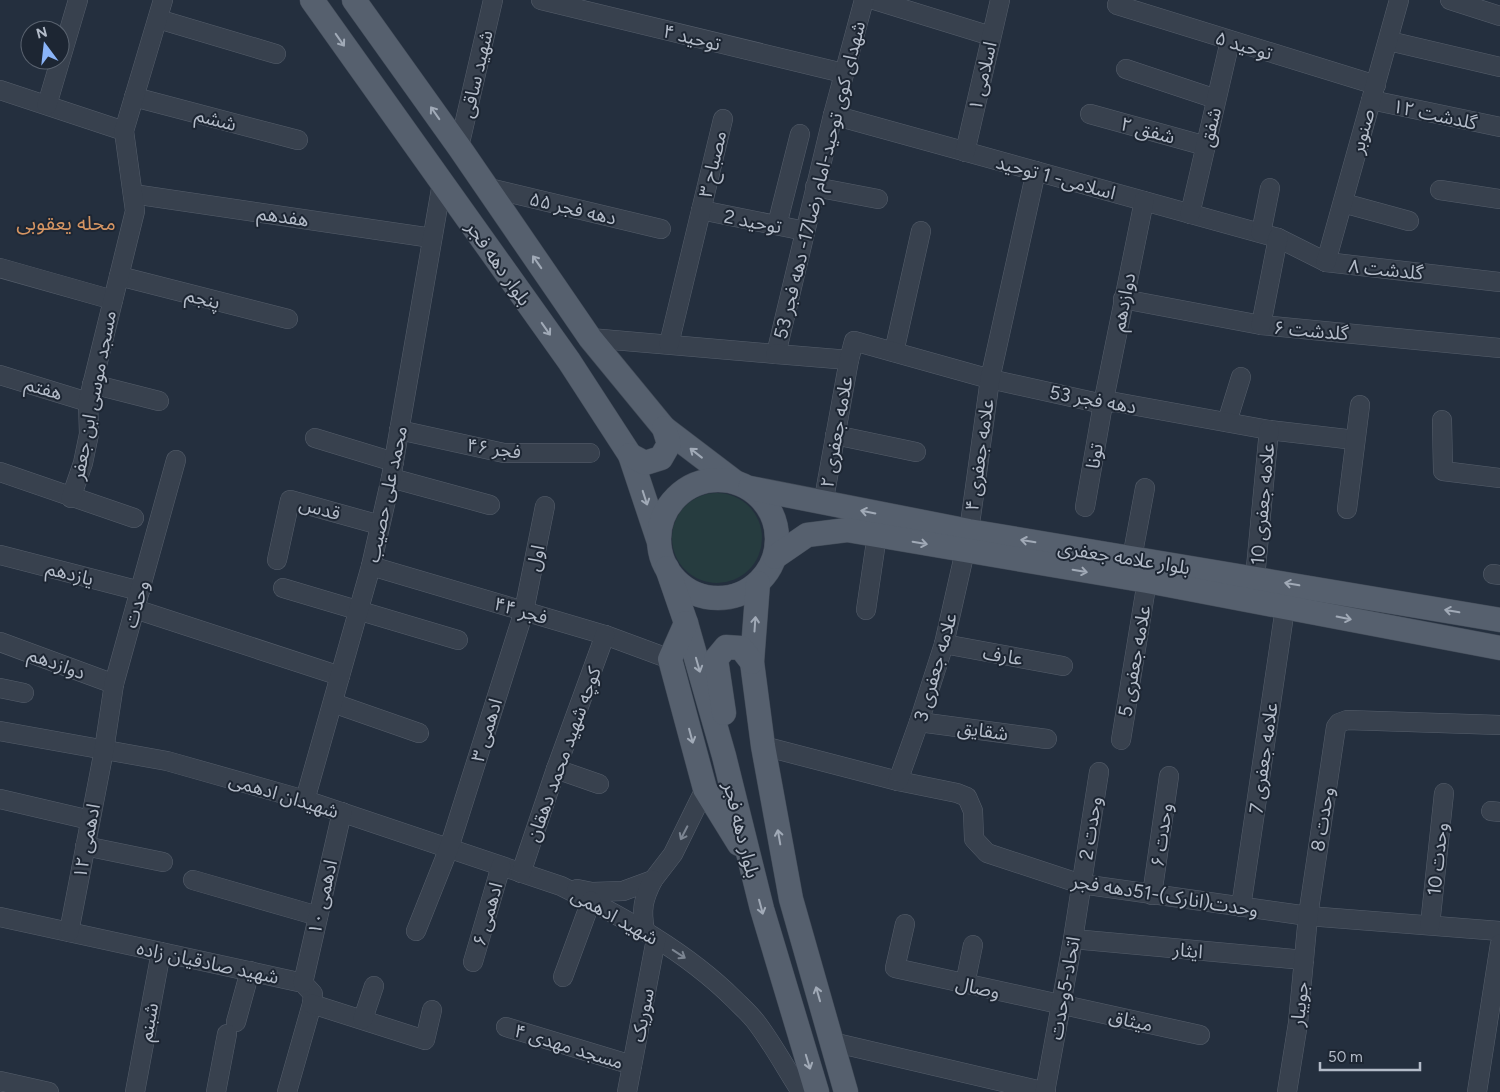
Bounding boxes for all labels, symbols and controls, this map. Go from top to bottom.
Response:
street label: توحید ۴ [661,19,723,56]
street label: شهدای کوی توحید-امام رضا17- دهه فجر 53 [769,19,873,342]
north arrow [20,20,70,70]
text: N [34,23,49,43]
street label: توحید ۵ [1212,26,1275,65]
street label: شهید ساقی [455,28,498,120]
one-way arrow [335,33,345,47]
street label: اسلامی ۱ [963,39,1002,113]
street label: گلدشت ۱۲ [1391,94,1480,135]
street label: ششم [192,103,239,139]
street label: شفق [1195,105,1226,149]
one-way arrow [430,106,440,120]
street label: صنوبر [1345,106,1379,157]
street label: شفق ۲ [1118,112,1178,149]
street label: مصباح ۳ [694,129,733,200]
street label: اسلامی- 1 توحید [994,150,1118,205]
street label: دهه فجر ۵۵ [527,187,619,230]
street label: هفدهم [255,201,310,234]
street label: توحید 2 [722,205,784,238]
district label: محله یعقوبی [16,211,116,235]
street label: بلوار دهه فجر [460,216,536,310]
street label: گلدشت ۸ [1348,254,1426,285]
one-way arrow [532,255,542,269]
street label: دوازدهم [1107,271,1143,334]
street label: پنجم [182,283,223,317]
street label: مسجد موسی ابن جعفر [66,309,121,483]
street label: گلدشت ۶ [1273,316,1350,345]
one-way arrow [541,322,551,336]
street label: هفتم [21,372,66,408]
street label: علامه جعفری ۲ [815,375,858,490]
street label: دهه فجر 53 [1048,381,1138,418]
street label: علامه جعفری ۴ [960,398,999,513]
street label: محمد علی حصیب [361,424,412,564]
street label: فجر ۴۶ [465,433,523,464]
street label: تونا [1081,442,1108,471]
street label: علامه جعفری 10 [1246,442,1279,566]
one-way arrow [689,448,703,458]
one-way arrow [641,490,650,506]
street label: قدس [297,492,343,525]
one-way arrow [860,506,876,516]
one-way arrow [1020,535,1036,545]
street label: بلوار علامه جعفری [1056,536,1192,579]
one-way arrow [912,539,928,549]
street label: اول [522,543,549,573]
street label: یازدهم [43,556,96,593]
one-way arrow [1072,566,1088,576]
street label: وحدت [119,578,154,631]
one-way arrow [1284,579,1300,589]
street label: فجر ۴۴ [491,592,550,629]
street label: علامه جعفری 5 [1113,603,1156,719]
one-way arrow [1444,606,1460,616]
street label: علامه جعفری 3 [909,610,962,724]
one-way arrow [1335,614,1351,624]
one-way arrow [750,617,760,633]
street label: عارف [981,641,1025,670]
street label: دوازدهم [24,643,89,687]
one-way arrow [693,656,703,672]
street label: کوچه شهید محمد دهقان [521,663,607,845]
street label: ادهمی ۳ [466,696,507,765]
street label: علامه جعفری 7 [1244,701,1283,815]
street label: شقایق [956,716,1010,745]
one-way arrow [687,727,696,743]
street label: شهیدان ادهمی [226,768,341,823]
street label: بلوار دهه فجر [718,779,765,880]
street label: وحدت 8 [1306,785,1339,853]
street label: وحدت 2 [1074,795,1107,861]
street label: ادهمی ۱۲ [68,802,105,881]
street label: وحدت ۶ [1146,802,1177,868]
street label: وحدت 10 [1422,821,1453,897]
one-way arrow [679,825,688,840]
one-way arrow [774,829,784,845]
street label: ادهمی ۱۰ [303,858,342,937]
street label: وحدت(انارک)-51دهه فجر [1069,869,1260,922]
street label: ادهمی ۶ [467,880,507,949]
street label: شهید ادهمی [567,883,662,950]
one-way arrow [757,898,766,914]
street label: اتحاد-5وحدت [1044,935,1085,1042]
street label: شهید صادقیان زاده [135,936,281,989]
street label: ایثار [1171,938,1204,963]
one-way arrow [672,949,686,959]
street label: وصال [954,972,1002,1003]
street label: جویبار [1286,981,1313,1029]
street label: سوریک [626,986,659,1044]
one-way arrow [813,987,823,1003]
street label: شبنم [134,1001,166,1044]
street label: میثاق [1107,1005,1155,1036]
street label: مسجد مهدی ۴ [512,1019,626,1074]
scale bar [1320,1040,1420,1072]
text: 50 m [1328,1048,1363,1066]
one-way arrow [803,1054,813,1070]

